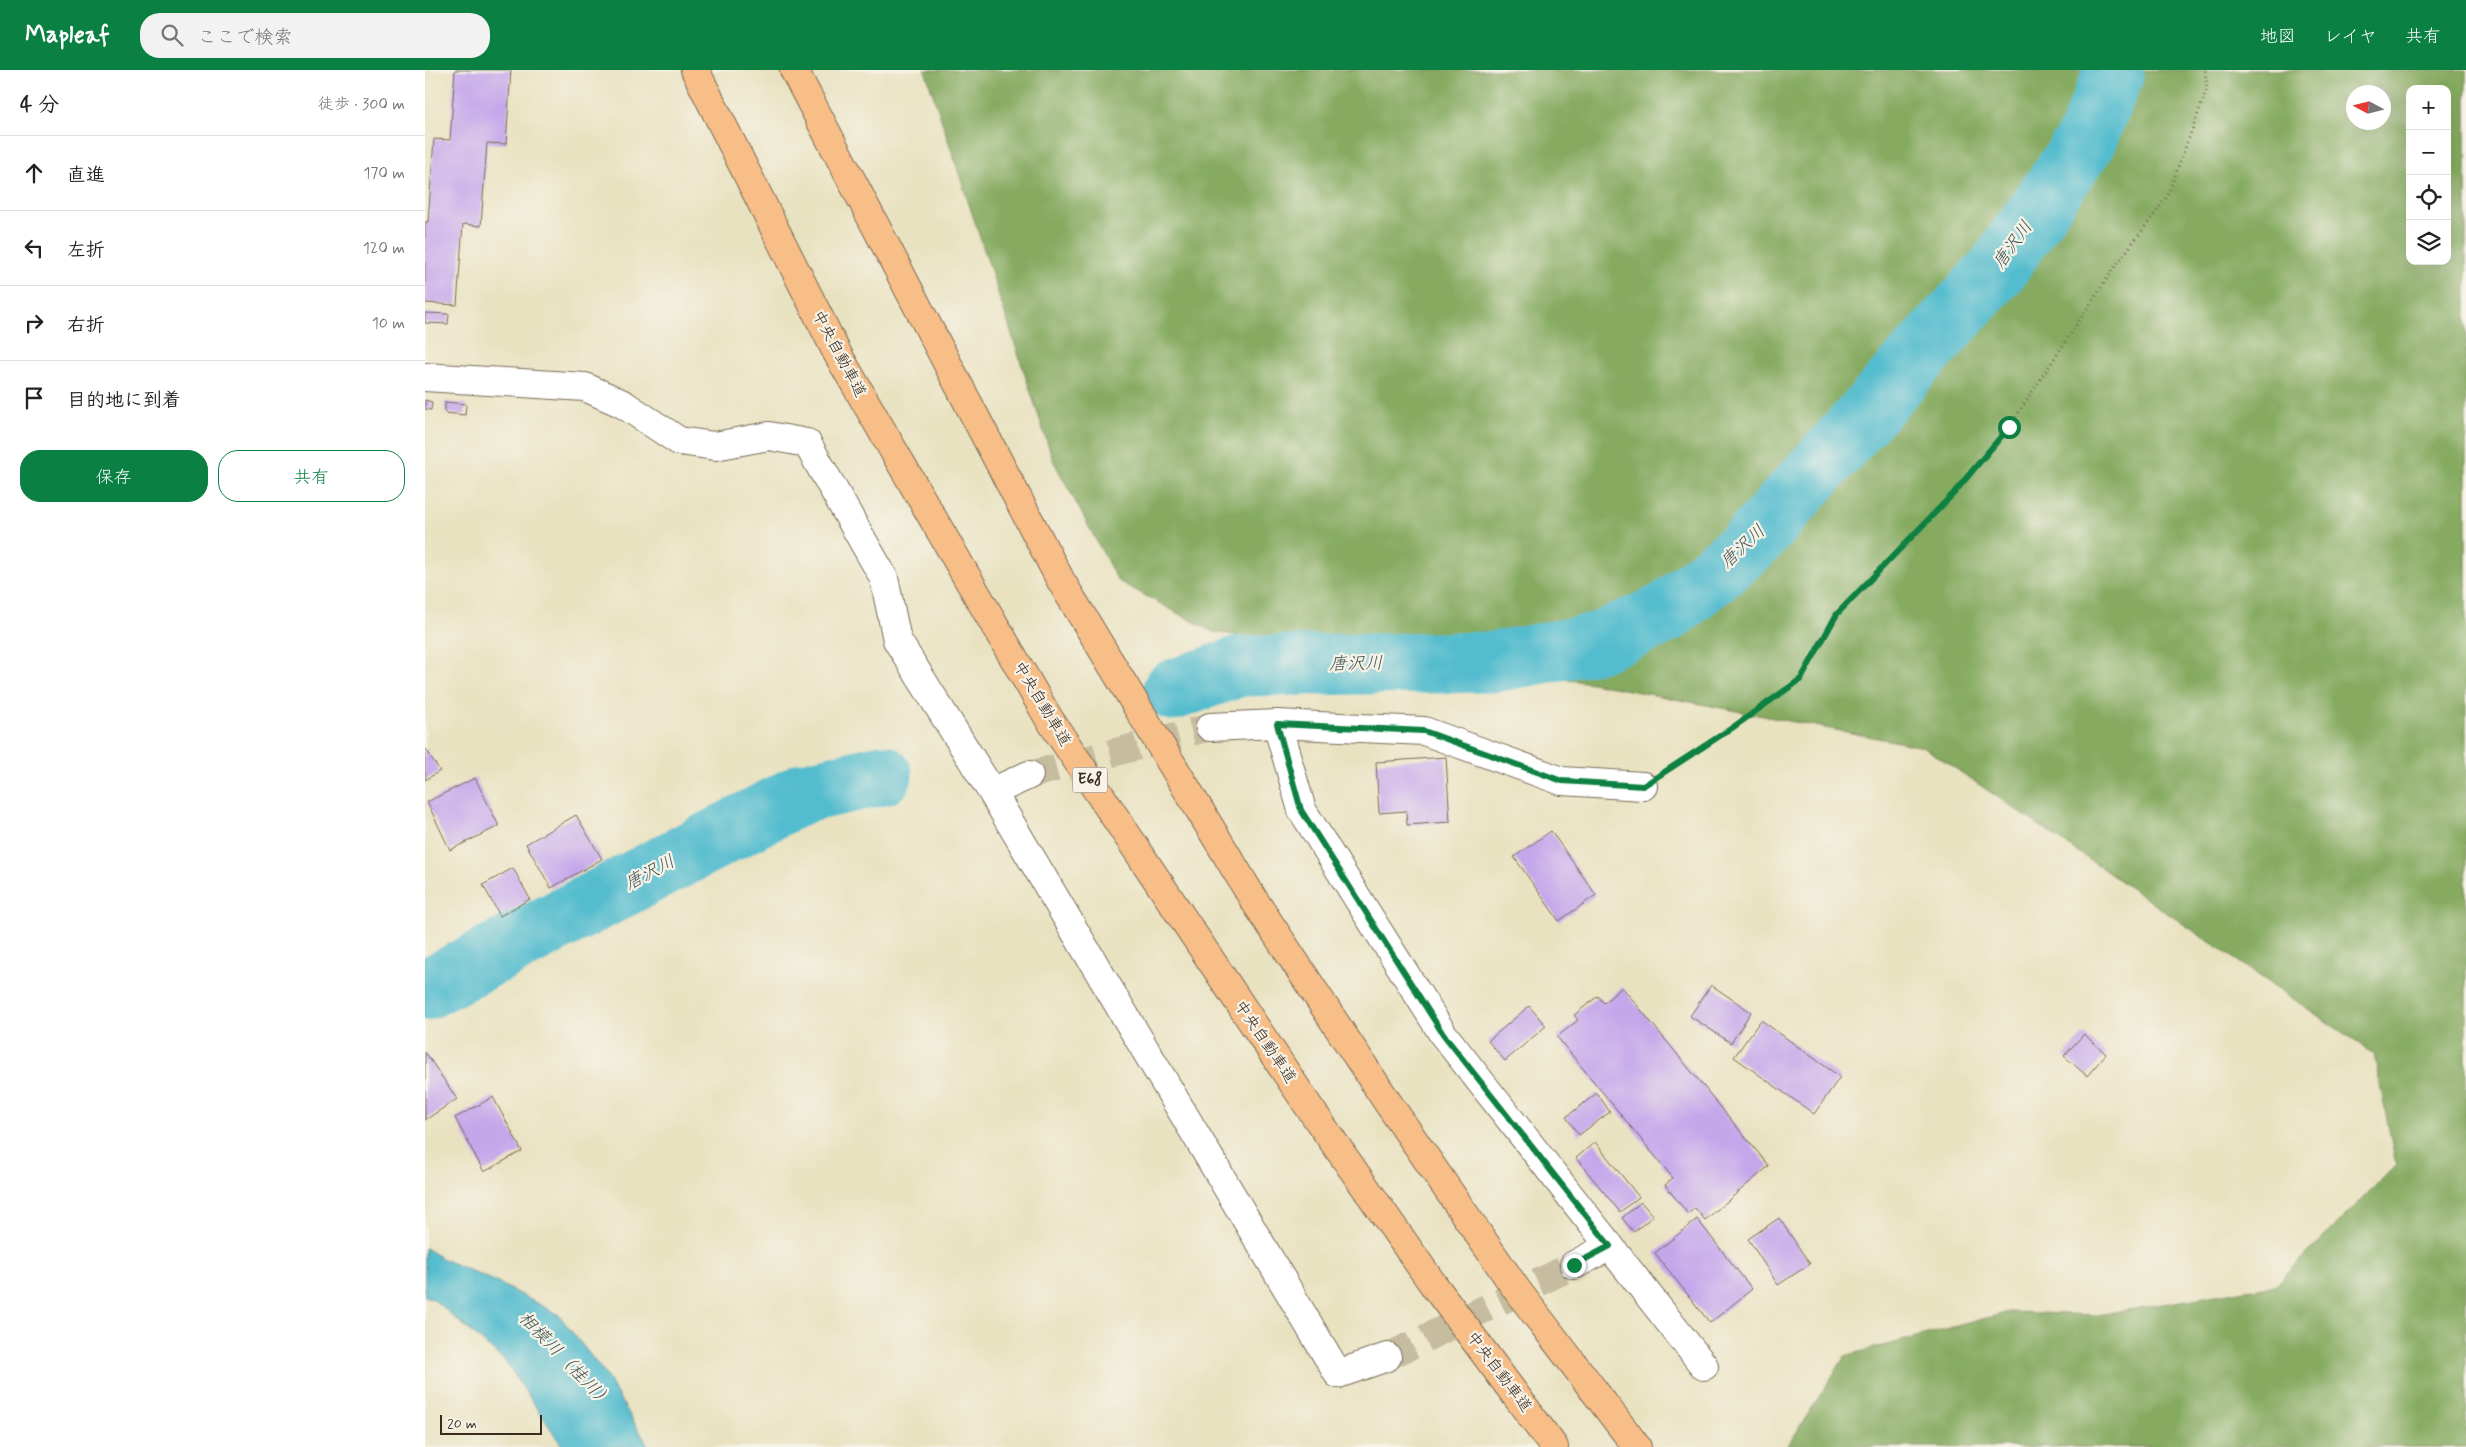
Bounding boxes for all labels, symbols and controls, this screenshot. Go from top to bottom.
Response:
search box [140,13,490,58]
text: Mapleaf [25,20,110,51]
icon: search [158,21,186,49]
text: ここで検索 [198,25,293,50]
text: 地図 [2260,25,2296,49]
text: レイヤ [2324,25,2377,49]
text: 共有 [2405,25,2441,49]
north arrow [2346,85,2391,130]
map controls [2406,85,2451,265]
button: + [2406,85,2451,130]
text: 4 分 [20,91,59,119]
text: 徒歩 · 300 m [318,94,405,115]
button: − [2406,130,2451,175]
icon: ahead [20,159,48,187]
text: 直進 [67,163,105,188]
text: 170 m [363,163,405,184]
button: locate [2406,175,2451,220]
water label: 唐沢川 [1987,216,2039,274]
button: layers [2406,220,2451,265]
icon: left [20,234,48,262]
text: 左折 [67,238,105,263]
text: 120 m [363,238,405,259]
street label: 中央自動車道 [807,307,871,401]
icon: right [20,309,48,337]
text: 右折 [67,313,105,338]
text: 10 m [372,313,405,334]
icon: arrive [20,384,48,412]
text: 目的地に到着 [67,388,181,413]
route start [1998,416,2021,439]
button: 保存 [20,450,208,502]
button: 共有 [218,450,405,502]
water label: 唐沢川 [1715,520,1771,574]
water label: 唐沢川 [1329,652,1383,676]
street label: 中央自動車道 [1008,657,1076,751]
road number: E68 [1073,768,1107,792]
water label: 唐沢川 [621,850,679,896]
street label: 中央自動車道 [1229,996,1301,1088]
route end [1563,1254,1586,1277]
water label: 相模川（桂川） [513,1306,617,1414]
street label: 中央自動車道 [1462,1327,1536,1417]
scale bar [440,1412,543,1435]
text: 20 m [447,1415,477,1433]

